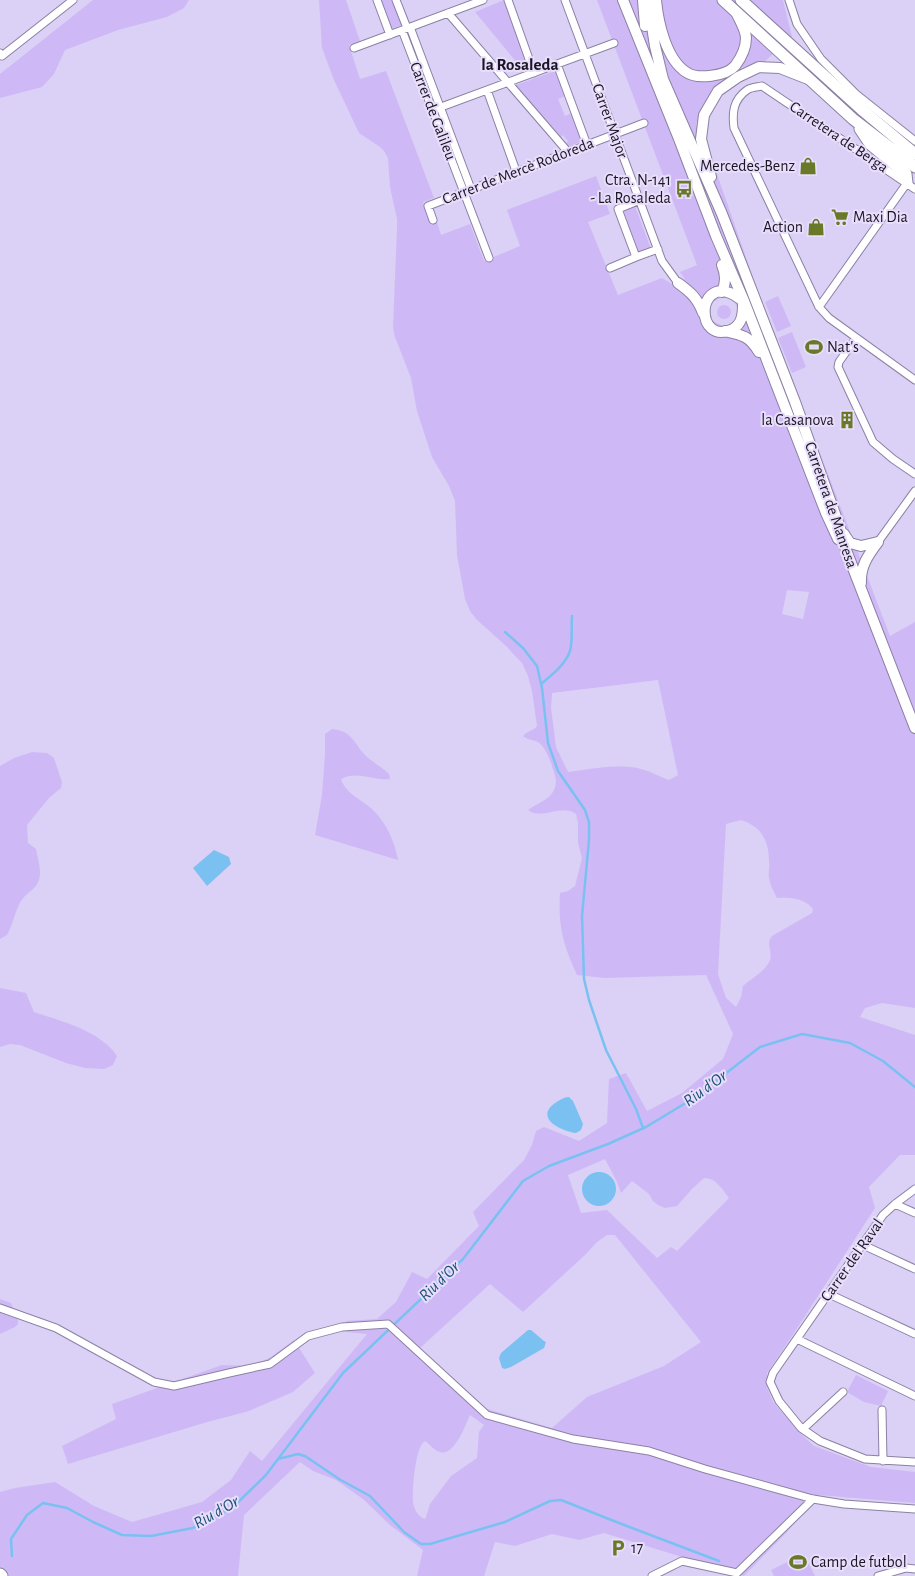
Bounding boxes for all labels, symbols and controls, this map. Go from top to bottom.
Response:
district label: la Rosaleda [481,56,559,73]
street label: Carrer de Galileu [407,60,459,162]
street label: Carrer Major [588,82,631,162]
street label: Carretera de Berga [787,98,891,176]
street label: Carrer de Mercè Rodoreda [440,135,596,207]
shop icon: Mercedes-Benz [798,156,818,176]
place label: Mercedes-Benz [700,158,795,174]
place label: Ctra. N-141 - La Rosaleda [590,172,671,206]
bus stop icon: Ctra. N-141 - La Rosaleda [674,179,694,199]
supermarket icon: Maxi Dia [830,207,850,227]
place label: Maxi Dia [853,209,908,225]
shop icon: Action [806,217,826,237]
place label: Action [763,219,803,235]
sports icon: Nat's [804,337,824,357]
place label: Nat's [827,339,859,355]
building icon: la Casanova [837,410,857,430]
place label: la Casanova [761,412,834,428]
street label: Carretera de Manresa [802,440,860,570]
water label: Riu d'Or [680,1066,730,1109]
street label: Carrer del Raval [818,1216,886,1304]
water label: Riu d'Or [415,1258,463,1304]
water label: Riu d'Or [190,1492,242,1532]
parking icon: 17 [608,1538,628,1558]
place label: 17 [631,1540,644,1556]
sports icon: Camp de futbol [788,1552,808,1572]
place label: Camp de futbol [811,1554,907,1570]

